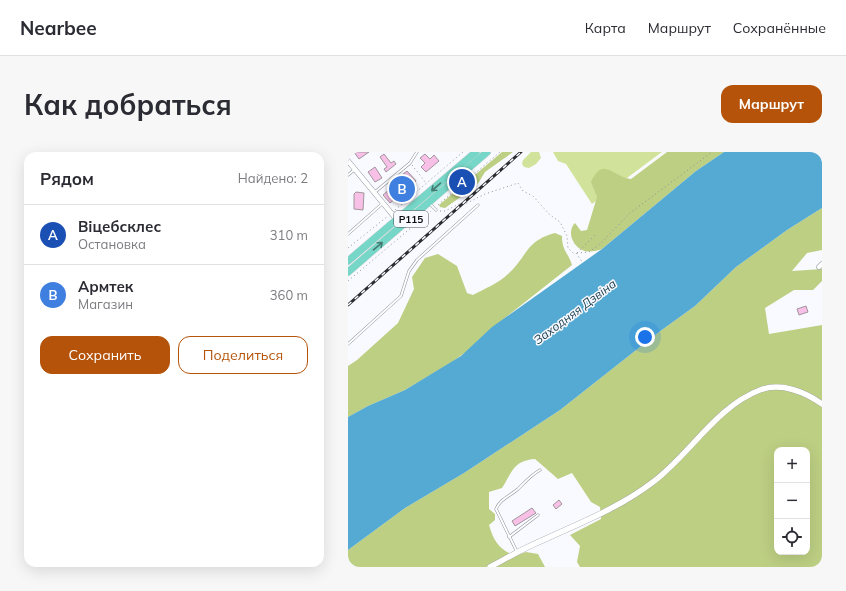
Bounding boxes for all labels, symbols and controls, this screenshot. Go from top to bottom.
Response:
text: Nearbee [20,16,97,40]
text: Карта [585,19,626,37]
text: Маршрут [648,19,711,37]
text: Сохранённые [733,19,826,37]
button: Маршрут [721,85,822,123]
text: Как добраться [24,87,232,122]
pin: A [449,167,475,197]
text: Рядом [40,168,94,189]
text: Найдено: 2 [238,170,308,186]
pin: B [389,174,415,204]
one-way arrow [431,182,441,192]
road number: Р115 [394,211,428,227]
text: Віцебсклес [78,217,161,236]
text: A [48,227,58,243]
text: 310 m [270,227,308,243]
text: Остановка [78,236,146,252]
one-way arrow [372,242,383,251]
water label: Заходняя Дзвіна [531,276,619,347]
text: Армтек [78,277,133,296]
text: B [49,287,57,303]
text: 360 m [270,287,308,303]
text: Магазин [78,296,133,312]
your location [635,327,655,347]
button: Сохранить [40,336,170,374]
button: Поделиться [178,336,308,374]
map controls [774,447,810,555]
button: + [774,447,810,483]
button: − [774,483,810,519]
button: locate [774,519,810,555]

